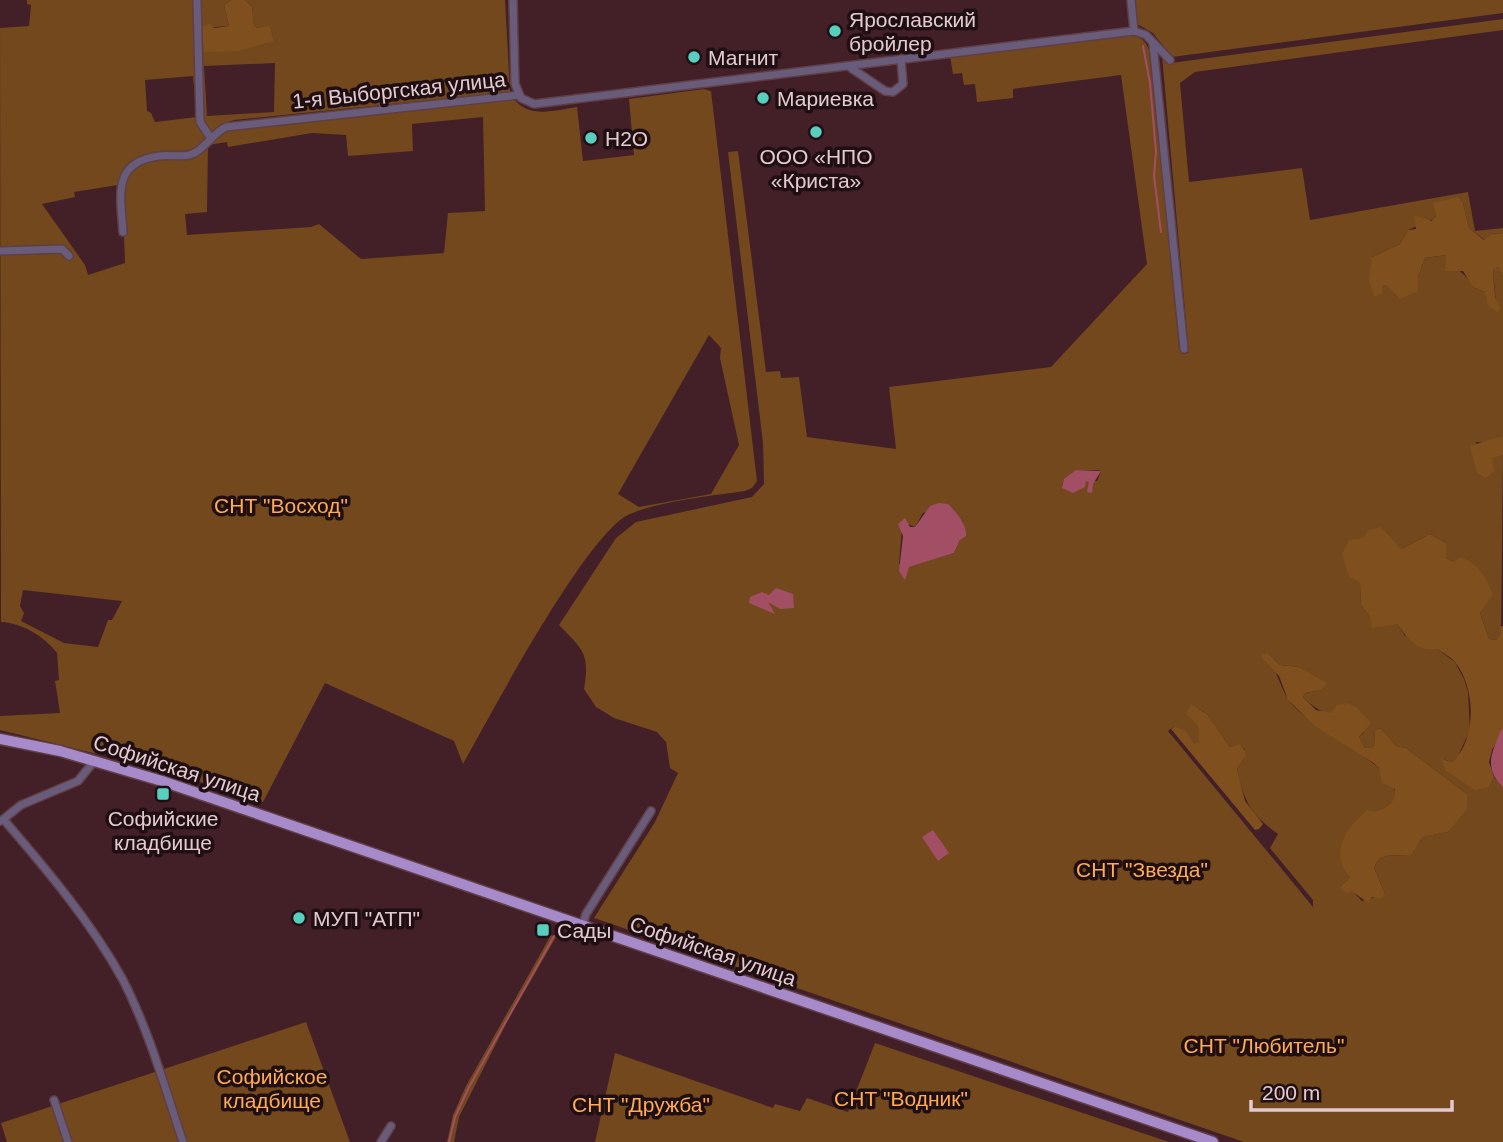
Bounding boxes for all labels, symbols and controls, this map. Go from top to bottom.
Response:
place label: Ярославский бройлер [849,8,976,55]
marker: Ярославский бройлер [827,23,843,39]
place label: Магнит [708,46,778,69]
marker: Магнит [686,49,702,65]
street label: 1-я Выборгская улица [291,67,507,113]
place label: Мариевка [777,87,874,110]
marker: Мариевка [755,90,771,106]
marker: ООО «НПО «Криста» [808,124,824,140]
place label: H2O [605,127,648,150]
marker: H2O [583,130,599,146]
place label: ООО «НПО «Криста» [759,145,873,192]
park label: СНТ "Восход" [214,494,348,517]
street label: Софийская улица [91,730,264,806]
marker: Софийские кладбище [155,786,171,802]
place label: Софийские кладбище [108,807,218,854]
park label: СНТ "Звезда" [1076,858,1208,881]
place label: МУП "АТП" [313,907,420,930]
marker: МУП "АТП" [291,910,307,926]
street label: Софийская улица [627,912,799,990]
place label: Сады [557,919,611,942]
marker: Сады [535,922,551,938]
park label: СНТ "Любитель" [1184,1034,1344,1057]
park label: Софийское кладбище [217,1065,327,1112]
scale bar [1251,1068,1452,1112]
text: 200 m [1262,1081,1320,1104]
park label: СНТ "Водник" [834,1087,968,1110]
park label: СНТ "Дружба" [572,1093,710,1116]

